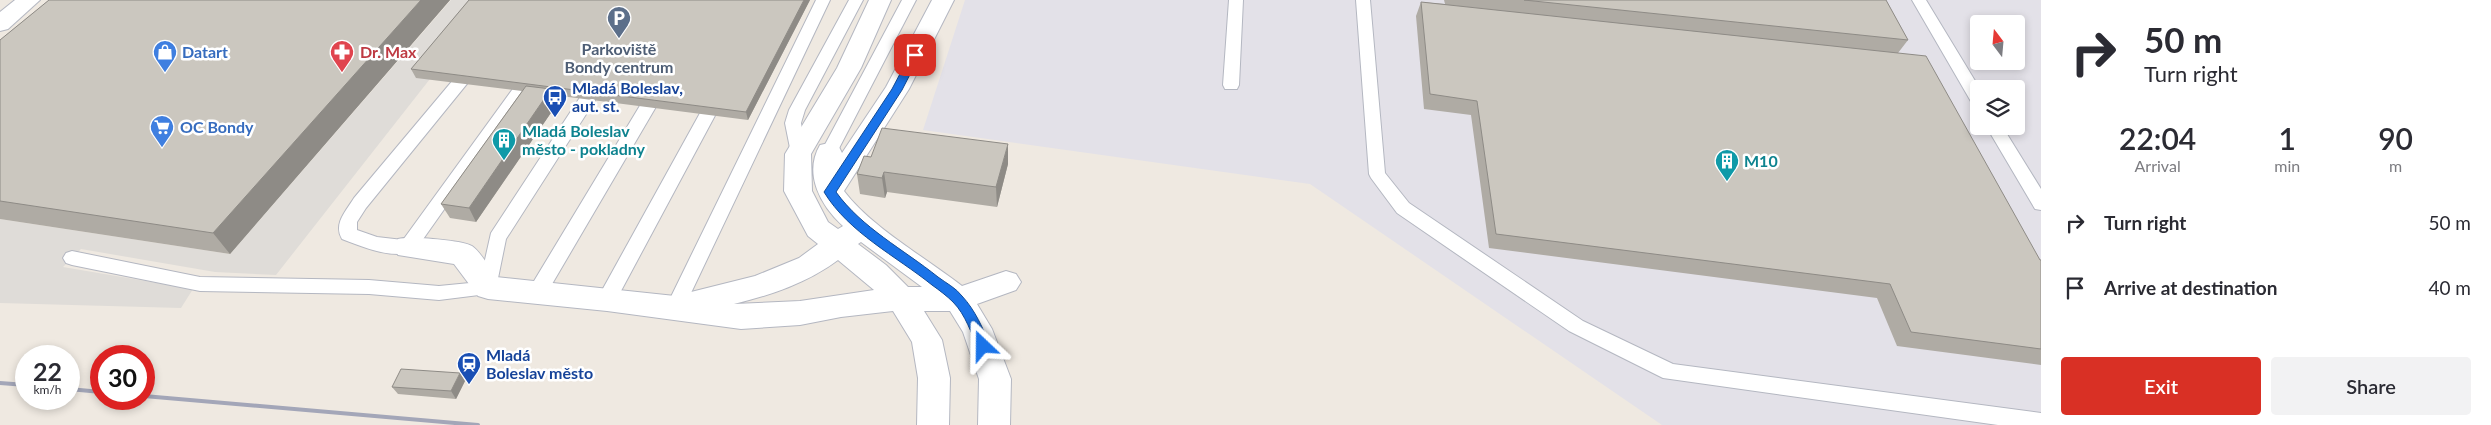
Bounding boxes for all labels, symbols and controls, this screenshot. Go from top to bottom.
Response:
parking icon: Parkoviště Bondy centrum [606,5,632,39]
north arrow [1970,15,2025,70]
map controls [1970,15,2025,135]
text: 50 m [2144,18,2222,60]
icon: right [2061,20,2126,85]
pin [894,34,936,76]
shop icon: Datart [152,39,178,73]
pharmacy icon: Dr. Max [329,39,355,73]
place label: Parkoviště Bondy centrum [564,39,674,76]
icon: arrive [901,41,929,69]
place label: Datart [182,42,228,61]
place label: Dr. Max [360,42,417,61]
text: Turn right [2144,60,2238,87]
place label: Mladá Boleslav, aut. st. [572,78,683,115]
button: layers [1970,80,2025,135]
bus stop icon: Mladá Boleslav, aut. st. [542,84,568,118]
supermarket icon: OC Bondy [149,114,175,148]
place label: OC Bondy [180,117,254,136]
text: 22:04 [2119,120,2196,156]
text: 1 [2279,120,2296,156]
text: 90 [2378,120,2413,156]
place label: Mladá Boleslav město - pokladny [522,121,646,158]
building icon: Mladá Boleslav město - pokladny [491,127,517,161]
building icon: M10 [1714,148,1740,182]
place label: M10 [1744,151,1778,170]
text: Arrival [2135,156,2181,175]
text: min [2274,156,2300,175]
text: m [2389,156,2402,175]
icon: right [2061,209,2089,237]
text: Turn right [2104,211,2186,234]
text: 50 m [2428,211,2471,234]
icon: arrive [2061,274,2089,302]
text: Arrive at destination [2104,276,2277,299]
text: 40 m [2428,276,2471,299]
position arrow [956,319,1008,371]
speed limit sign: 30 [90,345,155,410]
place label: Mladá Boleslav město [486,345,593,382]
station icon: Mladá Boleslav město [456,351,482,385]
text: 22 [33,356,62,386]
button: Exit [2061,357,2261,415]
button: Share [2271,357,2471,415]
text: km/h [33,382,62,397]

